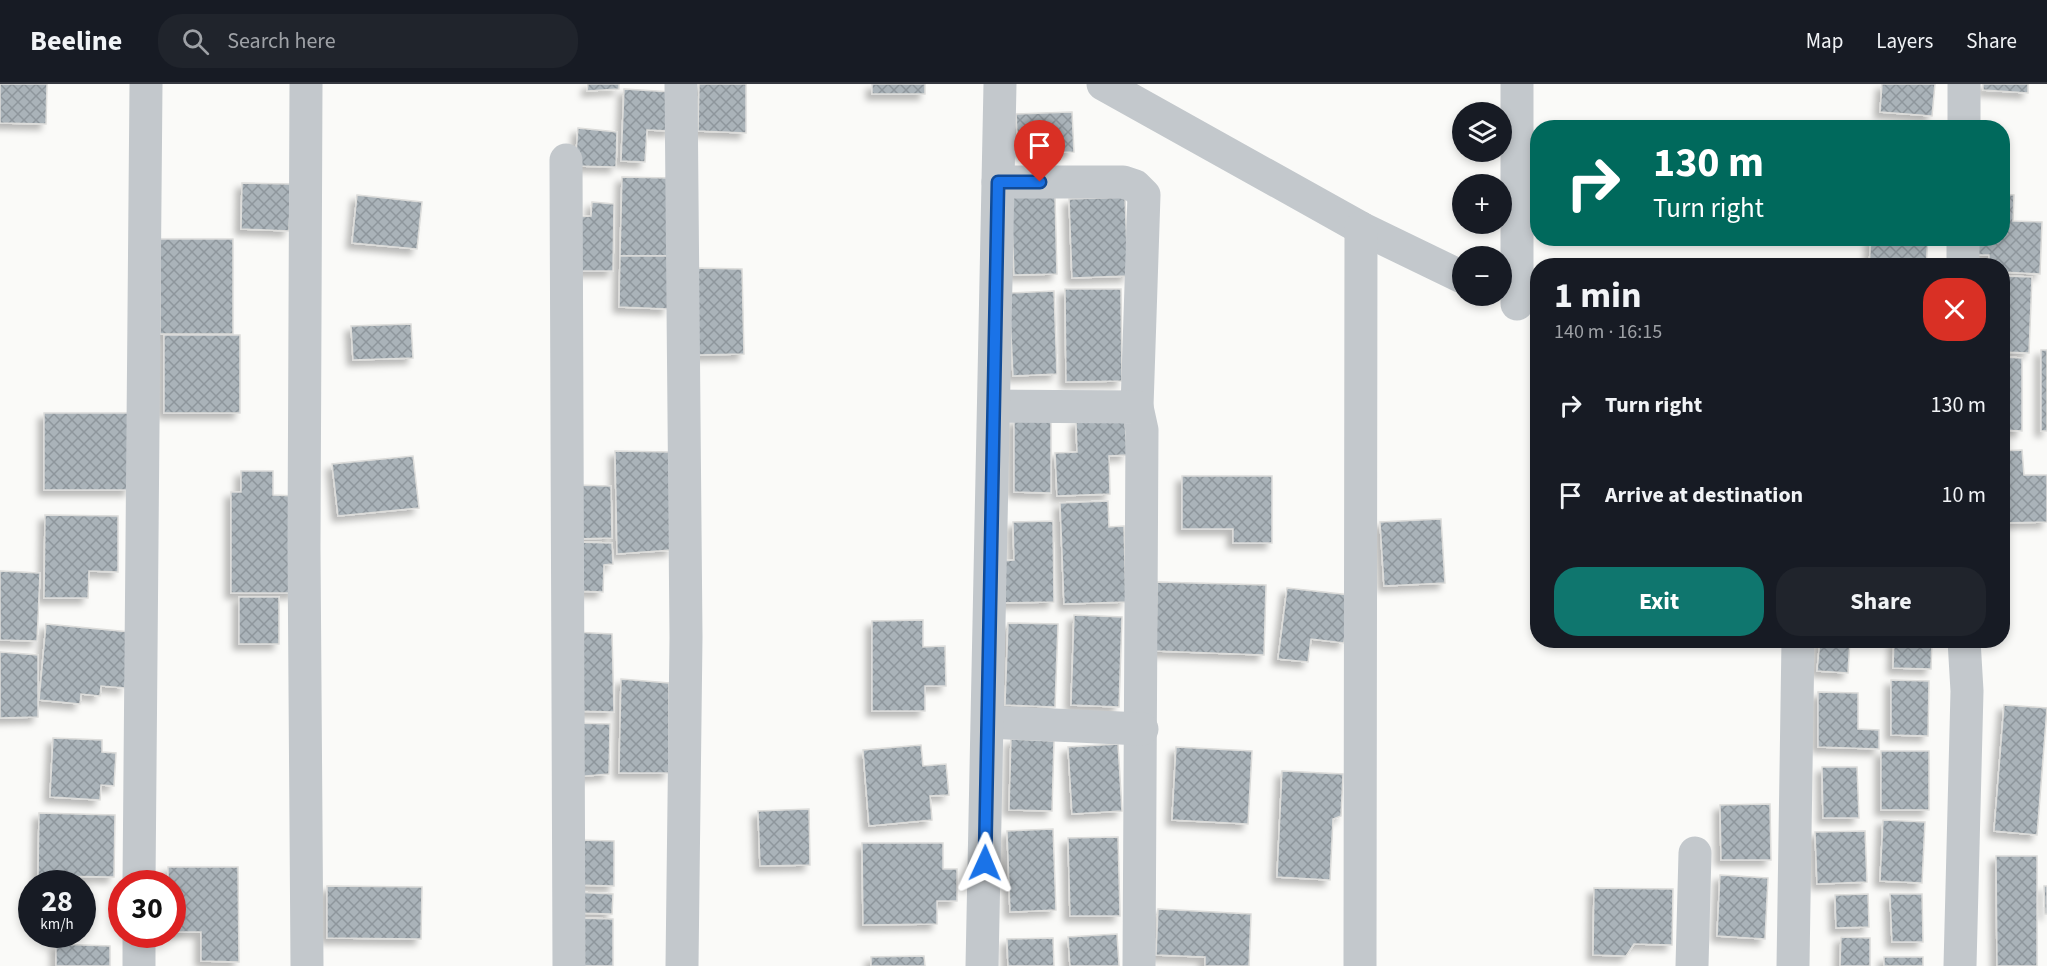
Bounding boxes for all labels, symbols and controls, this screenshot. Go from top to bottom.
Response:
search box [158,14,578,68]
text: Beeline [30,21,122,61]
icon: search [179,25,212,58]
text: Search here [227,25,336,57]
text: Map [1806,26,1843,56]
text: Layers [1876,26,1933,56]
text: Share [1966,26,2017,56]
map controls [1452,102,1512,306]
button: layers [1452,102,1512,162]
pin [1014,120,1065,182]
icon: arrive [1023,129,1056,162]
text: 130 m [1653,133,1764,193]
icon: right [1554,144,1632,222]
button: + [1452,174,1512,234]
text: Turn right [1653,189,1764,228]
button: − [1452,246,1512,306]
text: 1 min [1554,270,1642,321]
button: close [1923,278,1986,341]
text: 140 m · 16:15 [1554,318,1662,346]
icon: right [1554,389,1587,422]
text: Turn right [1605,389,1702,421]
text: 130 m [1931,389,1986,421]
icon: arrive [1554,479,1587,512]
text: Arrive at destination [1605,479,1803,511]
text: 10 m [1941,479,1986,511]
button: Exit [1554,567,1764,636]
button: Share [1776,567,1986,636]
position arrow [953,831,1017,895]
speed limit sign: 30 [108,870,186,948]
text: 28 [41,880,73,923]
text: km/h [40,914,74,935]

